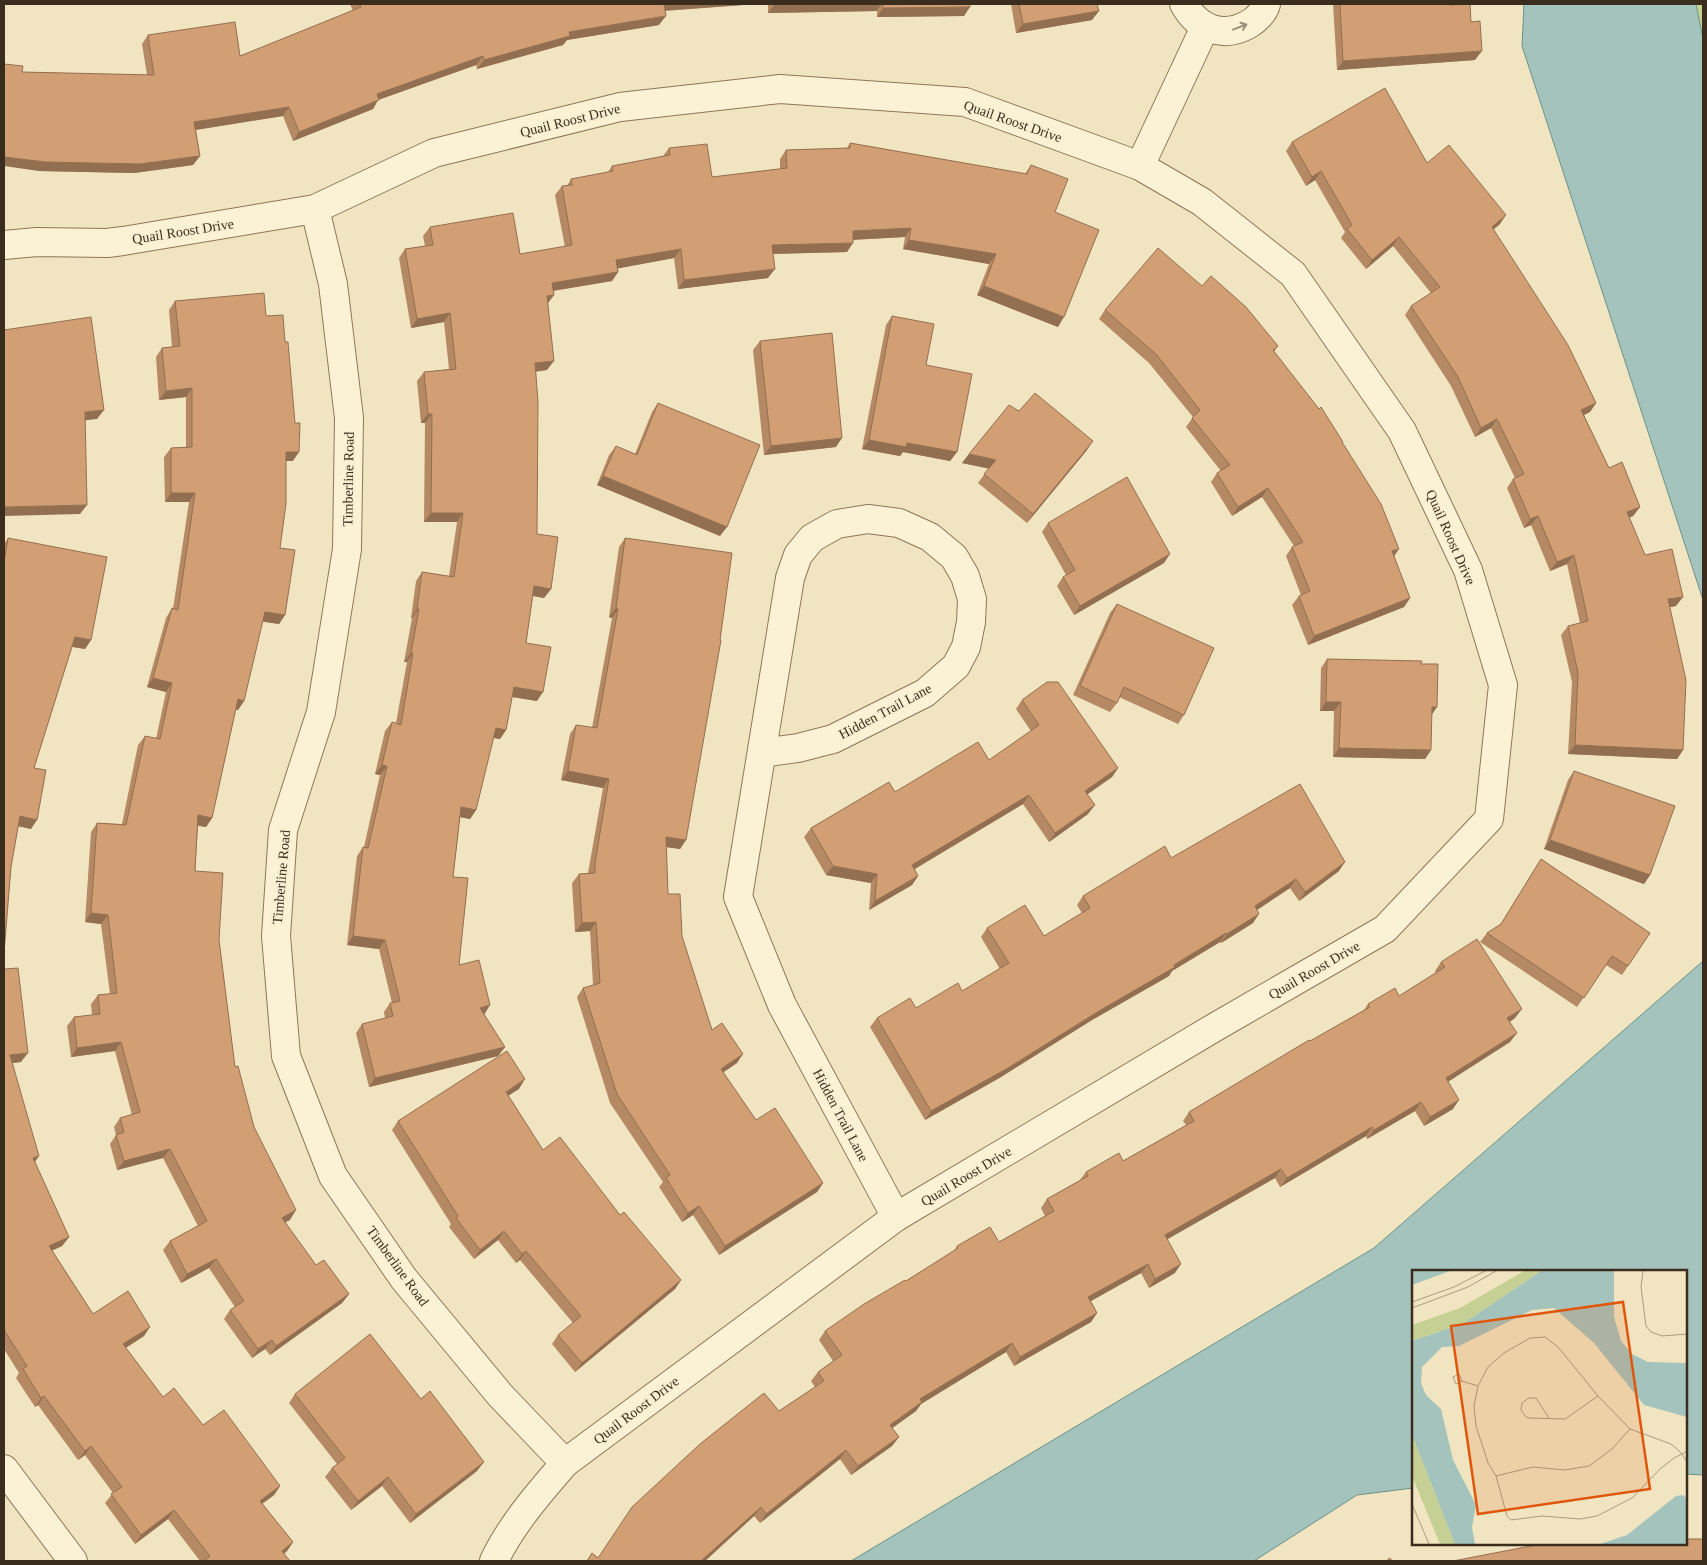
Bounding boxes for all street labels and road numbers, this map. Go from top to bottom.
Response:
street label: Quail Roost Drive [962,98,1064,145]
street label: Quail Roost Drive [519,101,622,140]
street label: Quail Roost Drive [131,216,235,247]
street label: Timberline Road [340,432,357,527]
street label: Quail Roost Drive [1423,487,1478,587]
street label: Hidden Trail Lane [836,681,934,742]
street label: Timberline Road [270,829,293,925]
street label: Quail Roost Drive [1266,938,1362,1003]
street label: Hidden Trail Lane [810,1066,871,1164]
street label: Quail Roost Drive [918,1144,1014,1209]
street label: Timberline Road [364,1224,432,1309]
street label: Quail Roost Drive [591,1374,682,1447]

